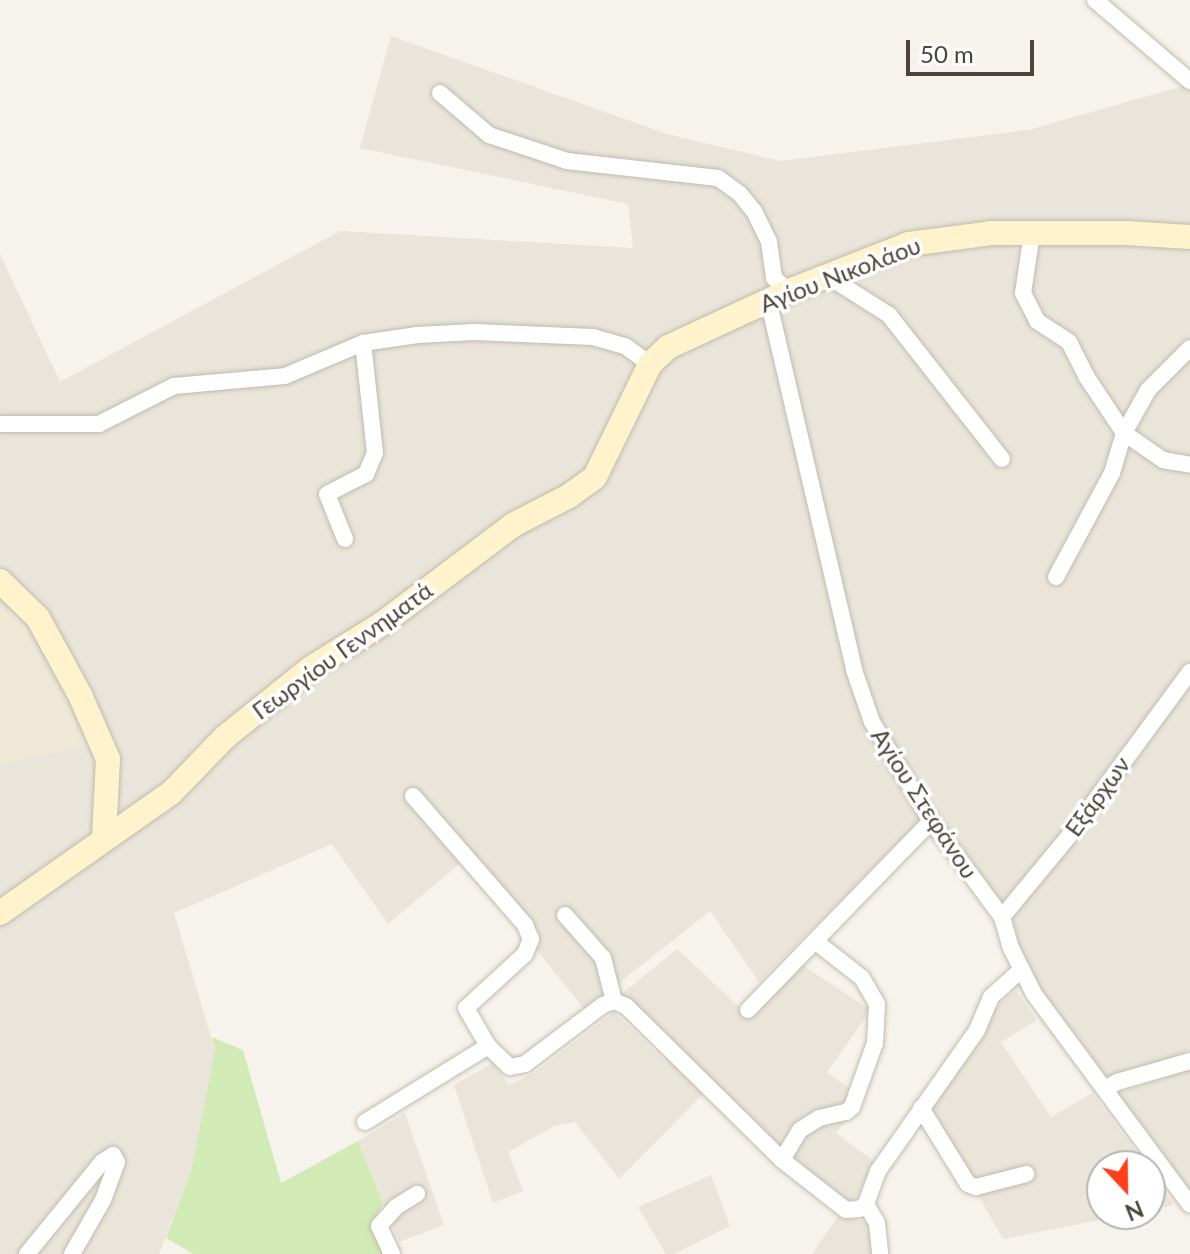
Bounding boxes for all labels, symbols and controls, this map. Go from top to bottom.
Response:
scale bar [910,24,1038,74]
text: 50 m [920,39,974,68]
street label: Αγίου Νικολάου [755,230,925,318]
street label: Γεωργίου Γεννηματά [246,575,438,725]
street label: Αγίου Στεφάνου [866,722,984,884]
street label: Εξάρχων [1058,750,1136,842]
north arrow [1086,1150,1166,1230]
text: N [1122,1195,1147,1227]

